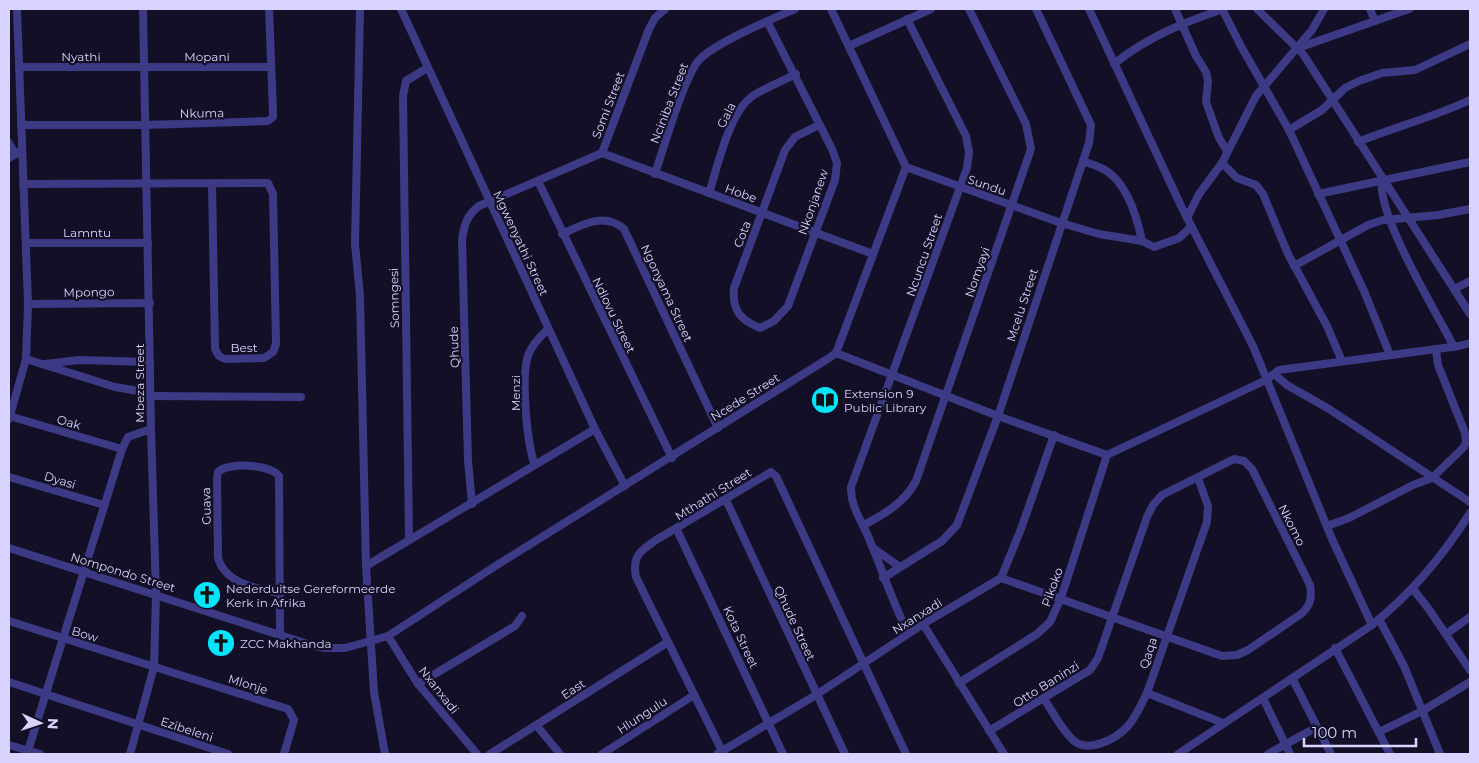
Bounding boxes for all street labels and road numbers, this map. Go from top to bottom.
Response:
street label: Nyathi [61,49,101,64]
street label: Mopani [184,49,230,64]
street label: Nciniba Street [647,60,691,146]
street label: Somi Street [588,69,628,141]
street label: Gala [713,100,739,130]
street label: Nkuma [180,105,224,121]
street label: Nkonjanew [795,167,831,237]
street label: Sundu [966,171,1008,199]
street label: Hobe [723,180,759,206]
street label: Mgwenyathi Street [490,188,552,298]
street label: Ncuncu Street [903,211,945,299]
street label: Cota [730,218,754,250]
street label: Lamntu [63,225,111,240]
street label: Ngonyama Street [638,242,696,344]
street label: Nomyayi [961,245,993,299]
street label: Mcelu Street [1003,266,1041,343]
street label: Somngesi [386,268,402,328]
street label: Ndlovu Street [589,275,639,355]
street label: Mpongo [63,284,115,300]
street label: Qhude [446,326,462,368]
street label: Best [230,340,258,355]
street label: Mbeza Street [132,343,147,423]
street label: Ncede Street [708,370,782,424]
street label: Menzi [508,375,523,411]
street label: Oak [55,411,84,433]
street label: Mthathi Street [672,464,754,523]
street label: Dyasi [42,468,78,492]
street label: Guava [198,487,214,525]
street label: Nkomo [1275,502,1309,548]
street label: Nompondo Street [69,549,177,595]
street label: Pikoko [1038,565,1066,609]
street label: Qhude Street [771,583,819,663]
street label: Nxanxadi [889,595,945,637]
street label: Kota Street [720,604,762,671]
street label: Bow [70,623,101,645]
street label: Qaqa [1136,635,1160,671]
street label: Otto Baninzi [1010,658,1082,710]
street label: Nxanxadi [416,663,462,717]
street label: Mlonje [226,671,270,697]
street label: East [558,676,588,702]
street label: Hlungulu [614,693,670,737]
street label: Ezibeleni [159,713,215,745]

